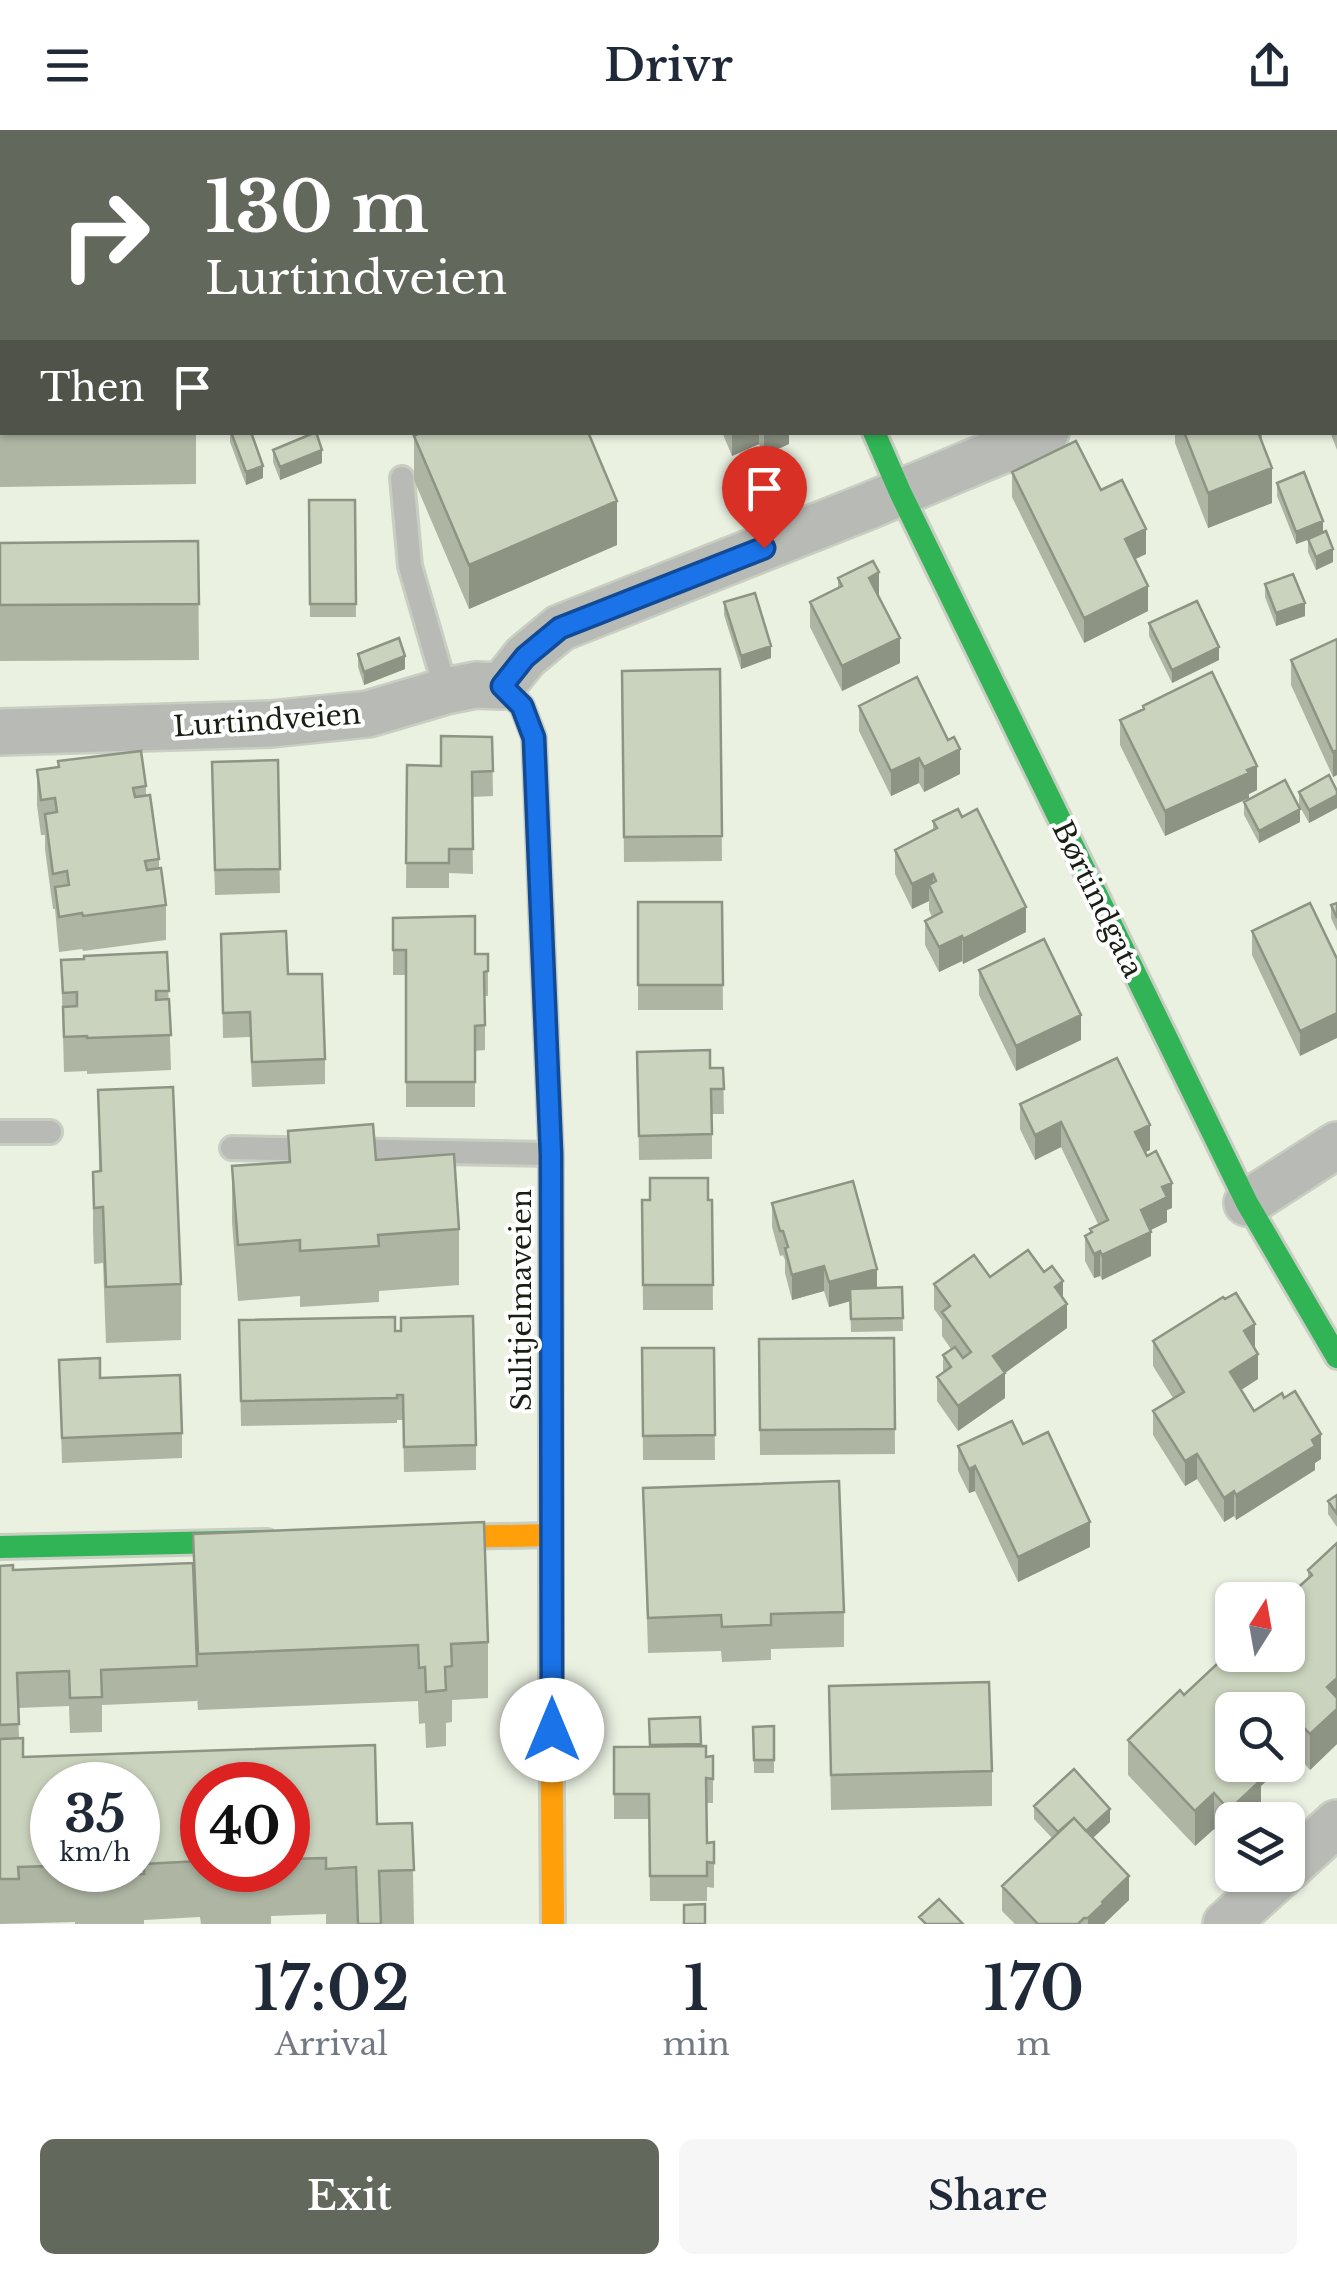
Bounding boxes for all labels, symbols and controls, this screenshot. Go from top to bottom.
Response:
text: Drivr [604,37,733,93]
icon: menu [40,38,95,93]
icon: share [1242,38,1297,93]
text: 130 m [205,164,429,251]
icon: right [40,170,170,300]
text: Lurtindveien [205,250,507,306]
icon: arrive [165,360,220,415]
text: Then [40,364,145,411]
pin [722,446,807,549]
icon: arrive [737,461,792,516]
street label: Lurtindveien [172,696,362,745]
street label: Børtindgata [1045,815,1151,984]
street label: Sulitjelmaveien [504,1189,539,1411]
north arrow [1215,1582,1305,1672]
map controls [1215,1582,1305,1892]
position arrow [500,1678,604,1782]
button: search [1215,1692,1305,1782]
speed limit sign: 40 [180,1762,310,1892]
text: 35 [64,1783,126,1846]
button: layers [1215,1802,1305,1892]
text: km/h [60,1837,130,1868]
text: 17:02 [253,1952,410,2026]
text: 1 [683,1952,709,2026]
text: 170 [983,1952,1084,2026]
text: Arrival [275,2024,388,2064]
text: min [663,2024,730,2064]
text: m [1016,2024,1051,2064]
button: Exit [40,2139,659,2254]
button: Share [679,2139,1297,2254]

